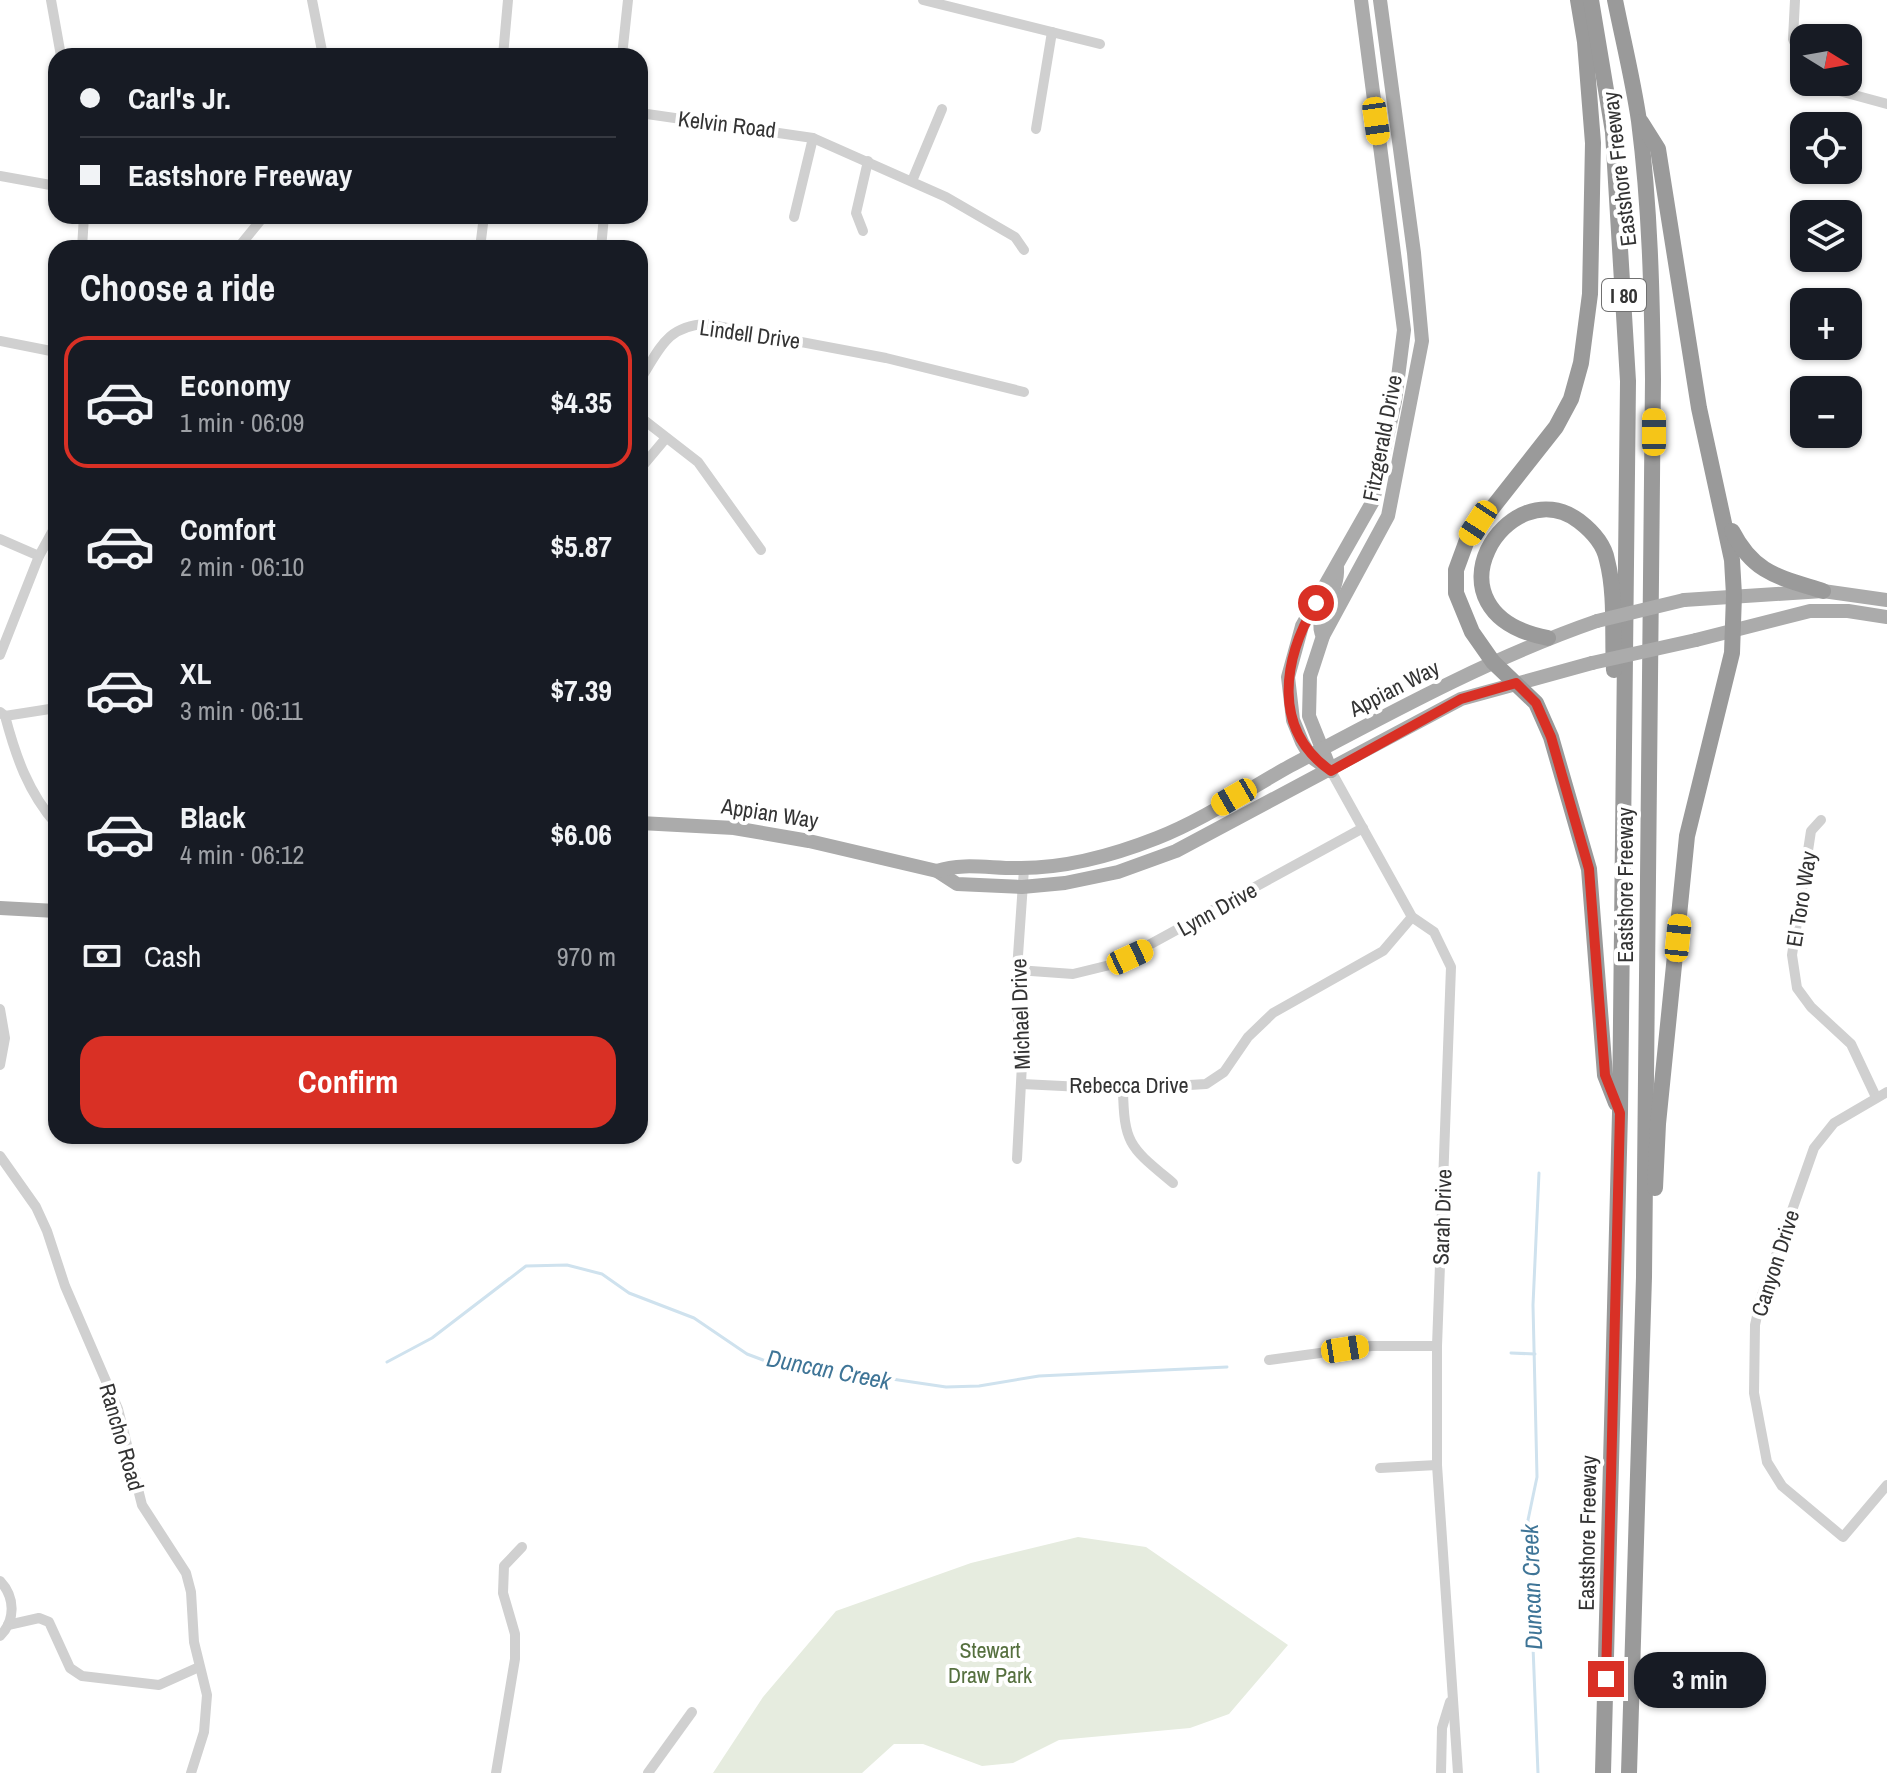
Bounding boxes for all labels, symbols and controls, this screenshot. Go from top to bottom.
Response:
north arrow [1790,24,1862,96]
map controls [1790,24,1862,448]
text: Carl's Jr. [128,78,231,118]
street label: Eastshore Freeway [1595,90,1643,248]
car [1361,96,1391,146]
street label: Kelvin Road [676,103,778,145]
button: locate [1790,112,1862,184]
text: Eastshore Freeway [128,155,352,195]
button: layers [1790,200,1862,272]
text: Choose a ride [80,264,275,312]
road number: I 80 [1602,279,1646,311]
button: + [1790,288,1862,360]
street label: Lindell Drive [698,312,802,356]
text: Economy [180,365,291,405]
icon: car [84,366,156,438]
street label: Fitzgerald Drive [1355,372,1409,504]
button: − [1790,376,1862,448]
text: $4.35 [550,382,612,422]
text: 1 min · 06:09 [180,405,304,440]
car [1642,408,1666,456]
car [1455,496,1501,550]
text: Comfort [180,509,276,549]
icon: car [84,510,156,582]
text: $5.87 [550,526,612,566]
text: 2 min · 06:10 [180,549,304,584]
route start [1298,585,1334,621]
street label: Appian Way [1343,652,1444,724]
text: XL [180,653,211,693]
icon: car [84,654,156,726]
text: $7.39 [550,670,612,710]
text: 3 min · 06:11 [180,693,303,728]
car [1207,775,1261,819]
street label: Appian Way [718,790,821,835]
text: Black [180,797,246,837]
icon: car [84,798,156,870]
street label: Eastshore Freeway [1610,807,1640,963]
text: $6.06 [550,814,612,854]
text: 4 min · 06:12 [180,837,304,872]
street label: El Toro Way [1779,849,1823,949]
street label: Lynn Drive [1172,875,1262,943]
car [1664,913,1692,963]
icon: cash [80,934,124,978]
text: Cash [144,936,201,976]
car [1103,936,1157,978]
text: 970 m [557,939,616,974]
street label: Michael Drive [1003,958,1037,1070]
button: Confirm [80,1036,616,1128]
street label: Rebecca Drive [1069,1070,1189,1100]
street label: Sarah Drive [1425,1168,1459,1266]
street label: Canyon Drive [1744,1206,1806,1320]
car [1319,1333,1371,1365]
water label: Duncan Creek [764,1341,895,1397]
street label: Rancho Road [92,1380,152,1494]
street label: Eastshore Freeway [1571,1455,1603,1611]
water label: Duncan Creek [1513,1522,1549,1650]
park label: Stewart Draw Park [948,1635,1033,1690]
callout: 3 min [1634,1651,1766,1707]
route end [1588,1661,1624,1697]
text: 3 min [1672,1662,1728,1697]

